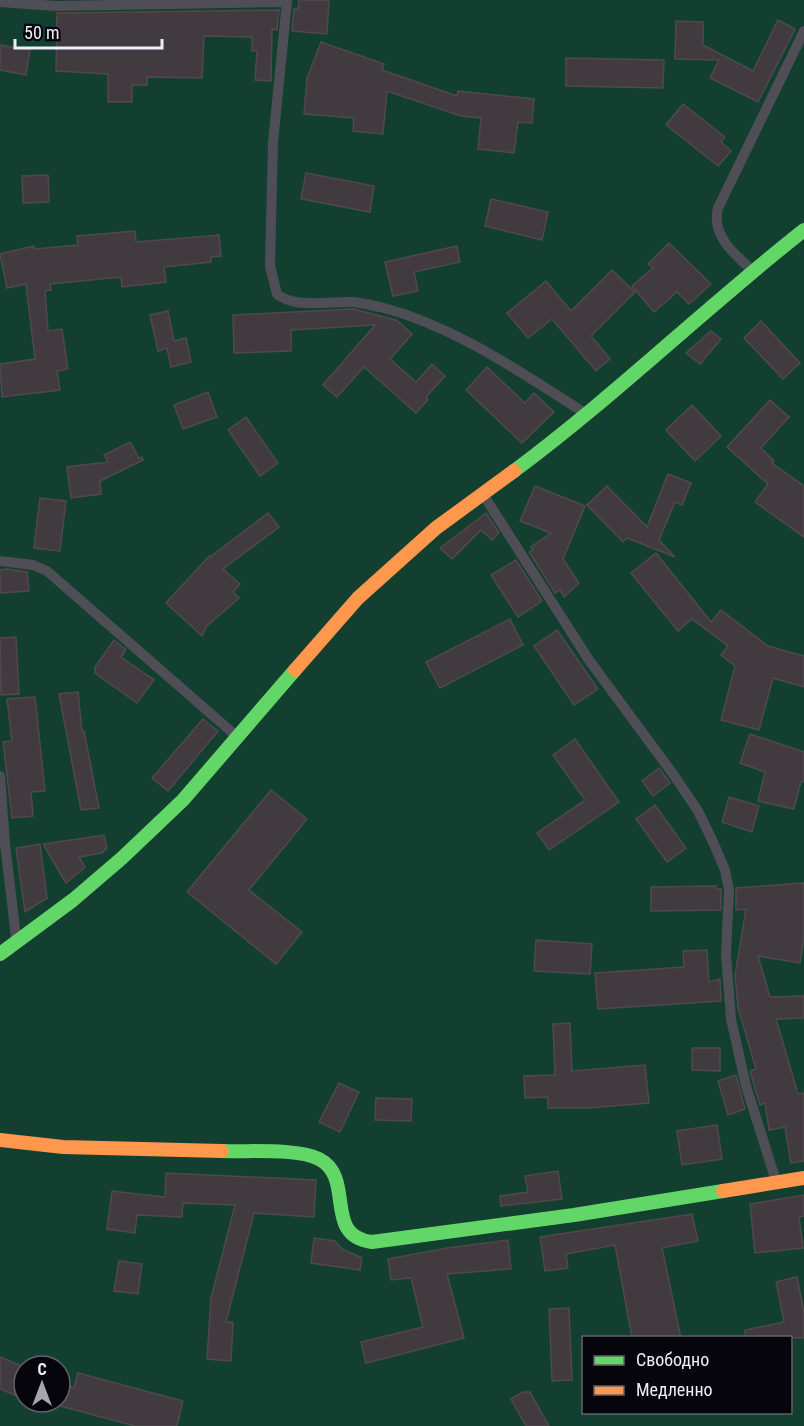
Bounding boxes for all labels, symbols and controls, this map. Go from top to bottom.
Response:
scale bar [15,12,162,50]
text: 50 m [24,22,59,43]
legend [582,1336,792,1414]
text: Свободно [636,1349,709,1370]
north arrow [12,1354,72,1414]
text: С [37,1360,47,1379]
text: Медленно [636,1379,713,1400]

